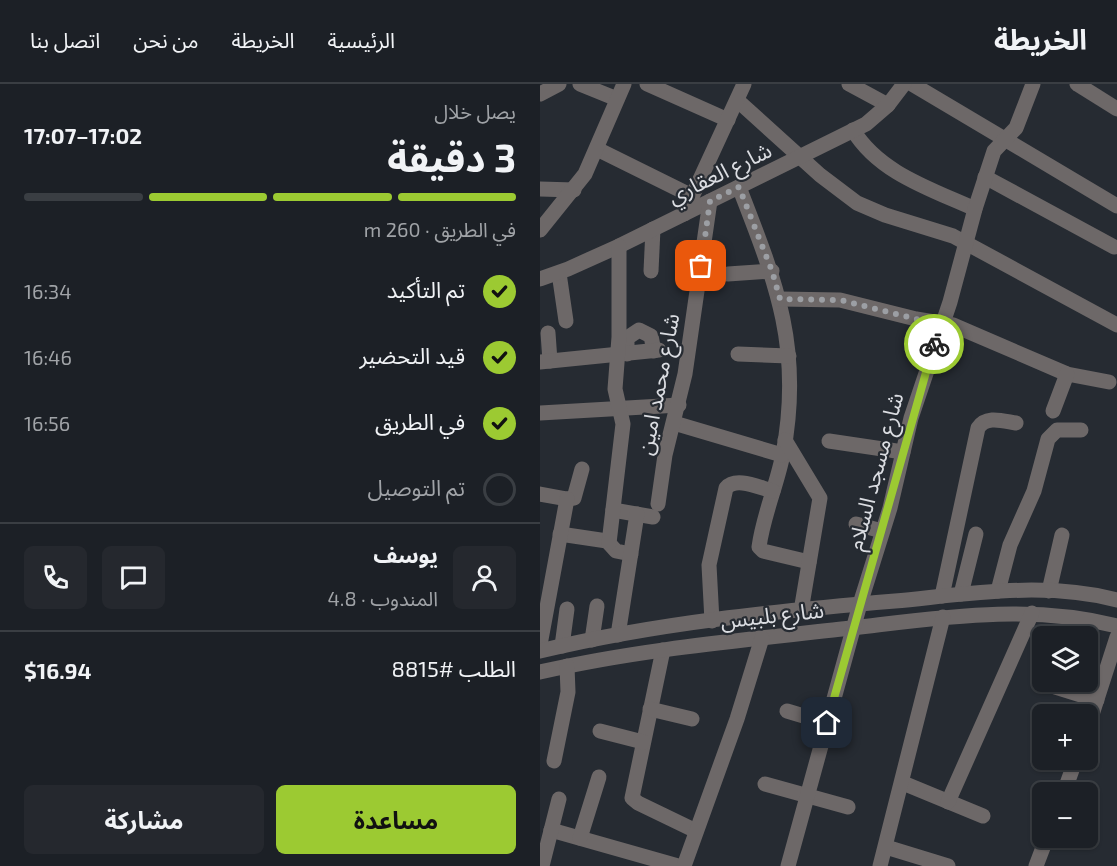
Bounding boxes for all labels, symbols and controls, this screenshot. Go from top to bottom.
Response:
text: الخريطة [994,22,1087,56]
text: اتصل بنا [30,27,100,52]
text: من نحن [133,27,199,52]
text: الخريطة [232,27,295,52]
text: الرئيسية [328,27,395,52]
text: يصل خلال [434,99,516,123]
text: 17:02–17:07 [24,122,142,148]
text: 3 دقيقة [387,133,516,180]
street label: شارع العقاري [663,136,777,213]
text: في الطريق · 260 m [364,217,516,241]
pin [675,240,726,291]
icon: bag [684,249,717,282]
icon: check [483,275,516,308]
text: تم التأكيد [387,276,465,302]
text: 16:34 [24,279,72,303]
street label: شارع محمد امين [631,311,688,458]
courier [904,314,964,374]
icon: bike [918,328,951,361]
icon: check [483,341,516,374]
text: قيد التحضير [359,342,465,368]
text: 16:46 [24,345,72,369]
street label: شارع مسجد السلام [840,389,912,554]
icon: check [483,407,516,440]
text: في الطريق [375,408,465,434]
text: 16:56 [24,411,70,435]
text: تم التوصيل [367,474,465,500]
text: يوسف [373,541,438,567]
button: phone [24,546,87,609]
button: chat [102,546,165,609]
button: person [453,546,516,609]
text: المندوب · 4.8 [328,586,438,610]
street label: شارع بلبيس [719,596,826,637]
map controls [1032,626,1098,848]
button: layers [1032,626,1098,692]
text: الطلب #8815 [392,655,516,681]
text: $16.94 [24,657,92,683]
pin [801,697,852,748]
button: + [1032,704,1098,770]
icon: home [810,706,843,739]
button: − [1032,782,1098,848]
button: مشاركة [24,785,264,854]
button: مساعدة [276,785,516,854]

